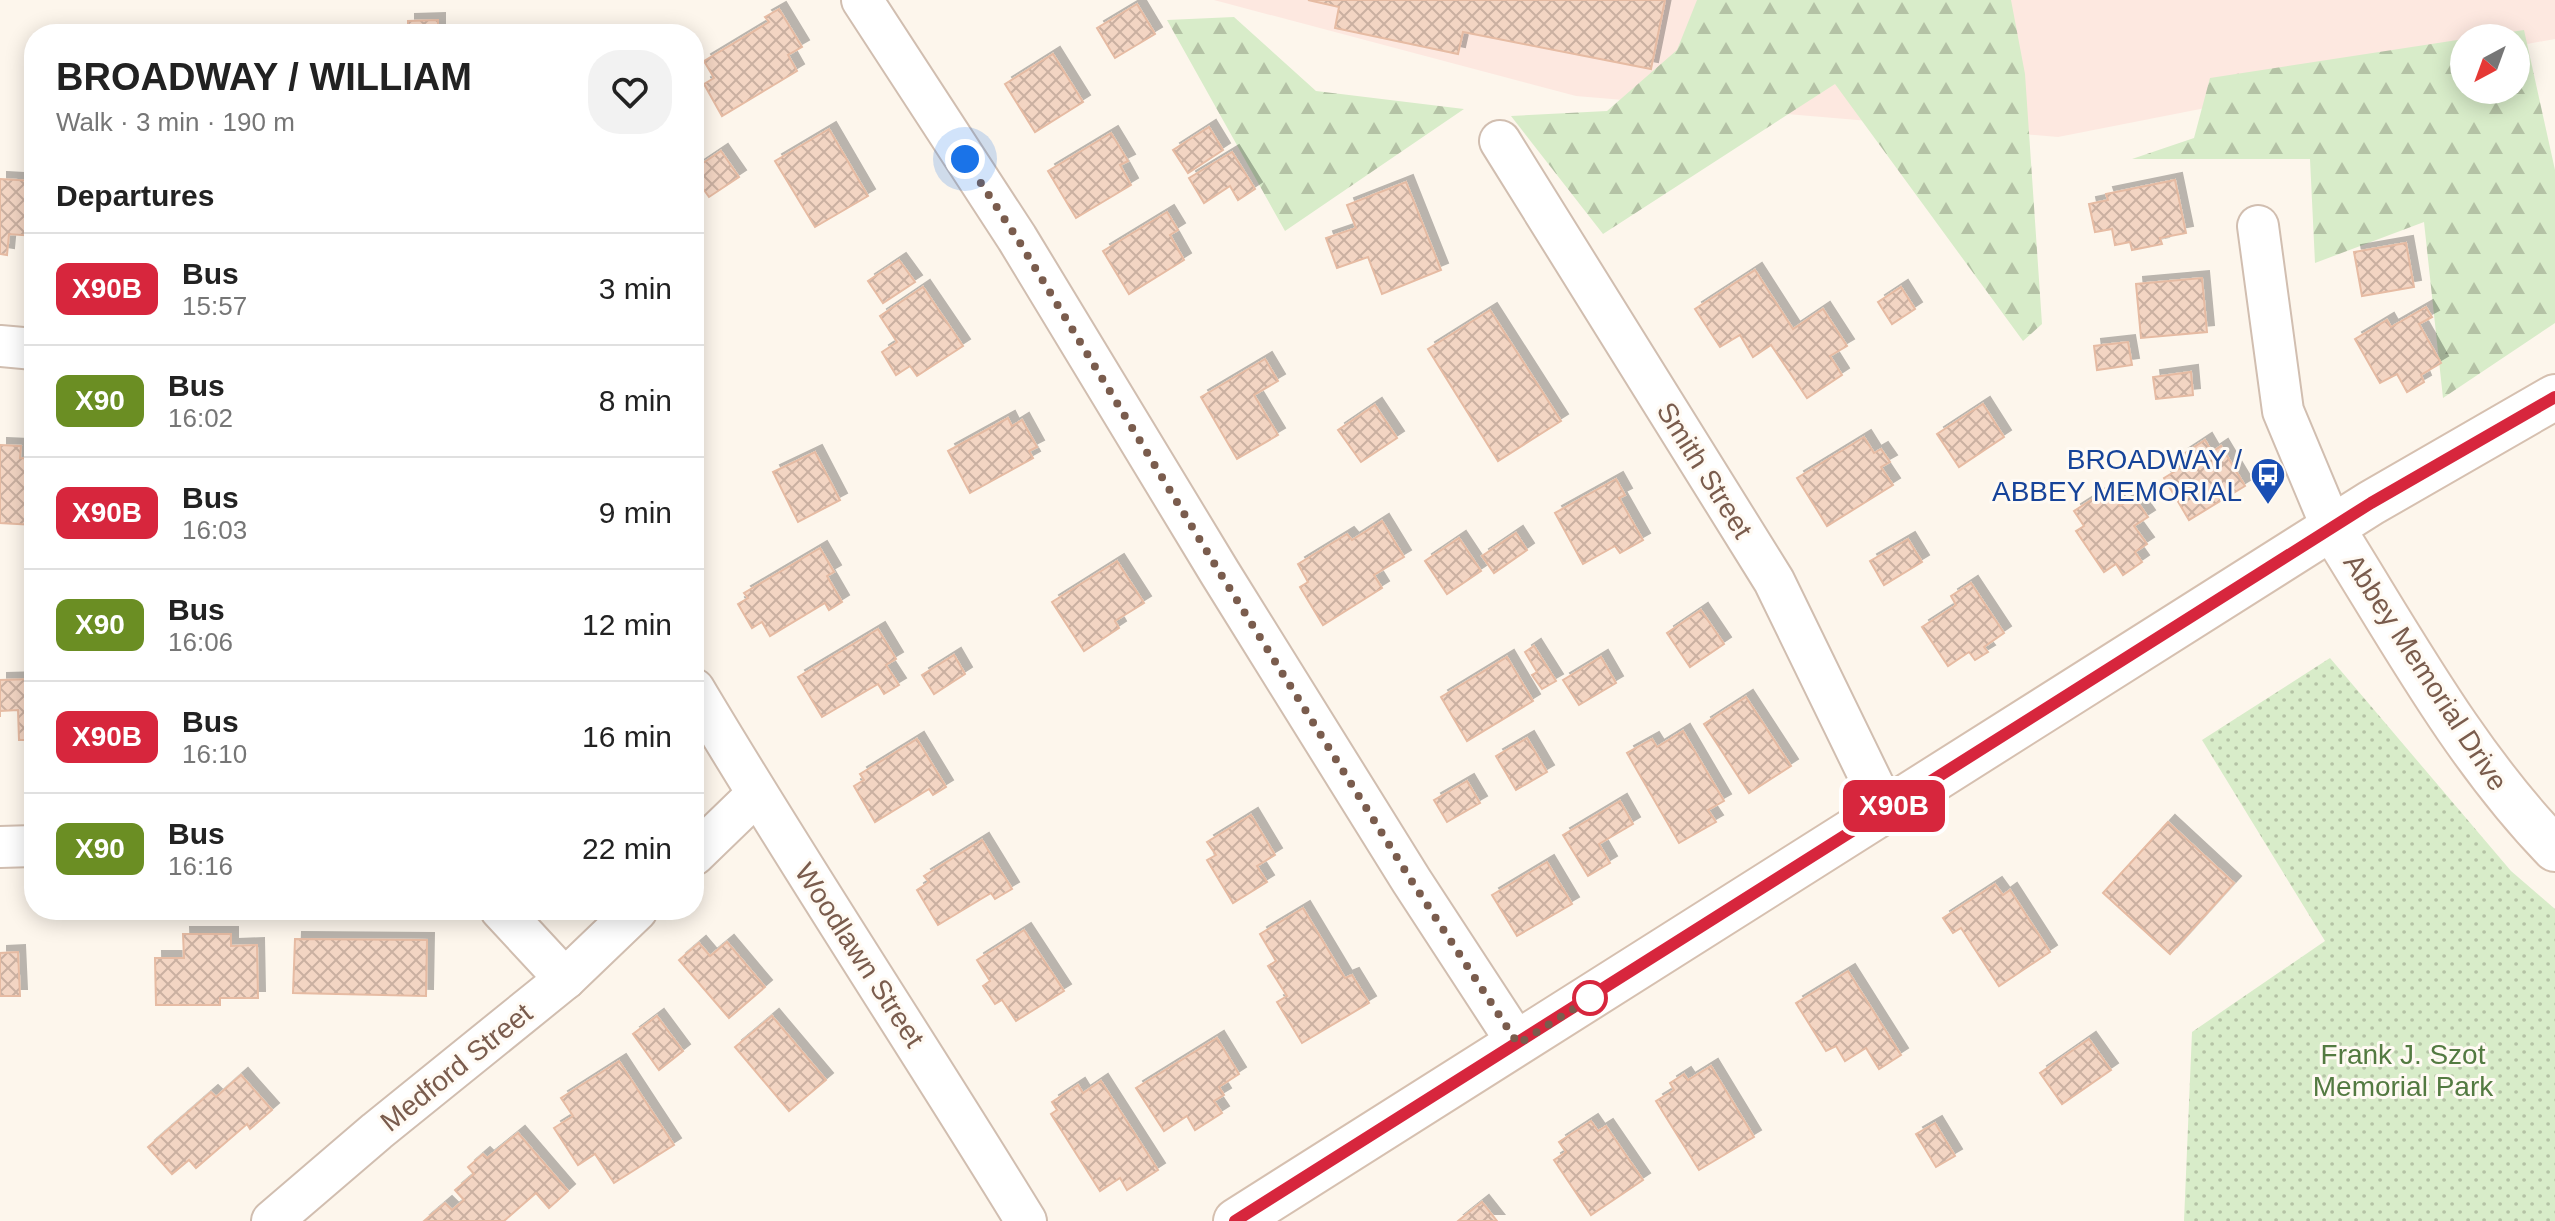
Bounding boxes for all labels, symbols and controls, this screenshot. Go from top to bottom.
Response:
north arrow [2450,24,2530,104]
map controls [2450,24,2530,104]
button: heart [588,50,672,134]
text: BROADWAY / WILLIAM [56,56,472,98]
text: Walk · 3 min · 190 m [56,107,295,137]
your location [945,139,985,179]
text: Departures [56,179,214,212]
text: Bus [182,257,239,290]
text: 3 min [599,272,672,305]
text: X90B [72,273,142,304]
text: 15:57 [182,291,247,321]
text: Bus [168,369,225,402]
text: 8 min [599,384,672,417]
text: X90 [75,385,125,416]
street label: Smith Street [1651,397,1759,544]
text: 16:02 [168,403,233,433]
place label: BROADWAY / ABBEY MEMORIAL [1992,444,2242,507]
bus stop icon: BROADWAY / ABBEY MEMORIAL [2249,456,2287,506]
text: Bus [182,481,239,514]
text: 9 min [599,496,672,529]
text: X90B [72,497,142,528]
text: 16:03 [182,515,247,545]
street label: Abbey Memorial Drive [2338,548,2514,796]
text: Bus [168,593,225,626]
text: 12 min [582,608,672,641]
text: X90 [75,609,125,640]
text: 16:06 [168,627,233,657]
text: Bus [182,705,239,738]
text: 16 min [582,720,672,753]
text: X90B [72,721,142,752]
text: 16:10 [182,739,247,769]
line badge: X90B [1838,780,1950,832]
text: X90B [1859,790,1929,821]
text: Bus [168,817,225,850]
text: 22 min [582,832,672,865]
text: X90 [75,833,125,864]
text: 16:16 [168,851,233,881]
street label: Woodlawn Street [789,858,931,1053]
unlabelled marker [1573,981,1607,1015]
street label: Medford Street [375,997,538,1138]
park label: Frank J. Szot Memorial Park [2313,1039,2494,1102]

